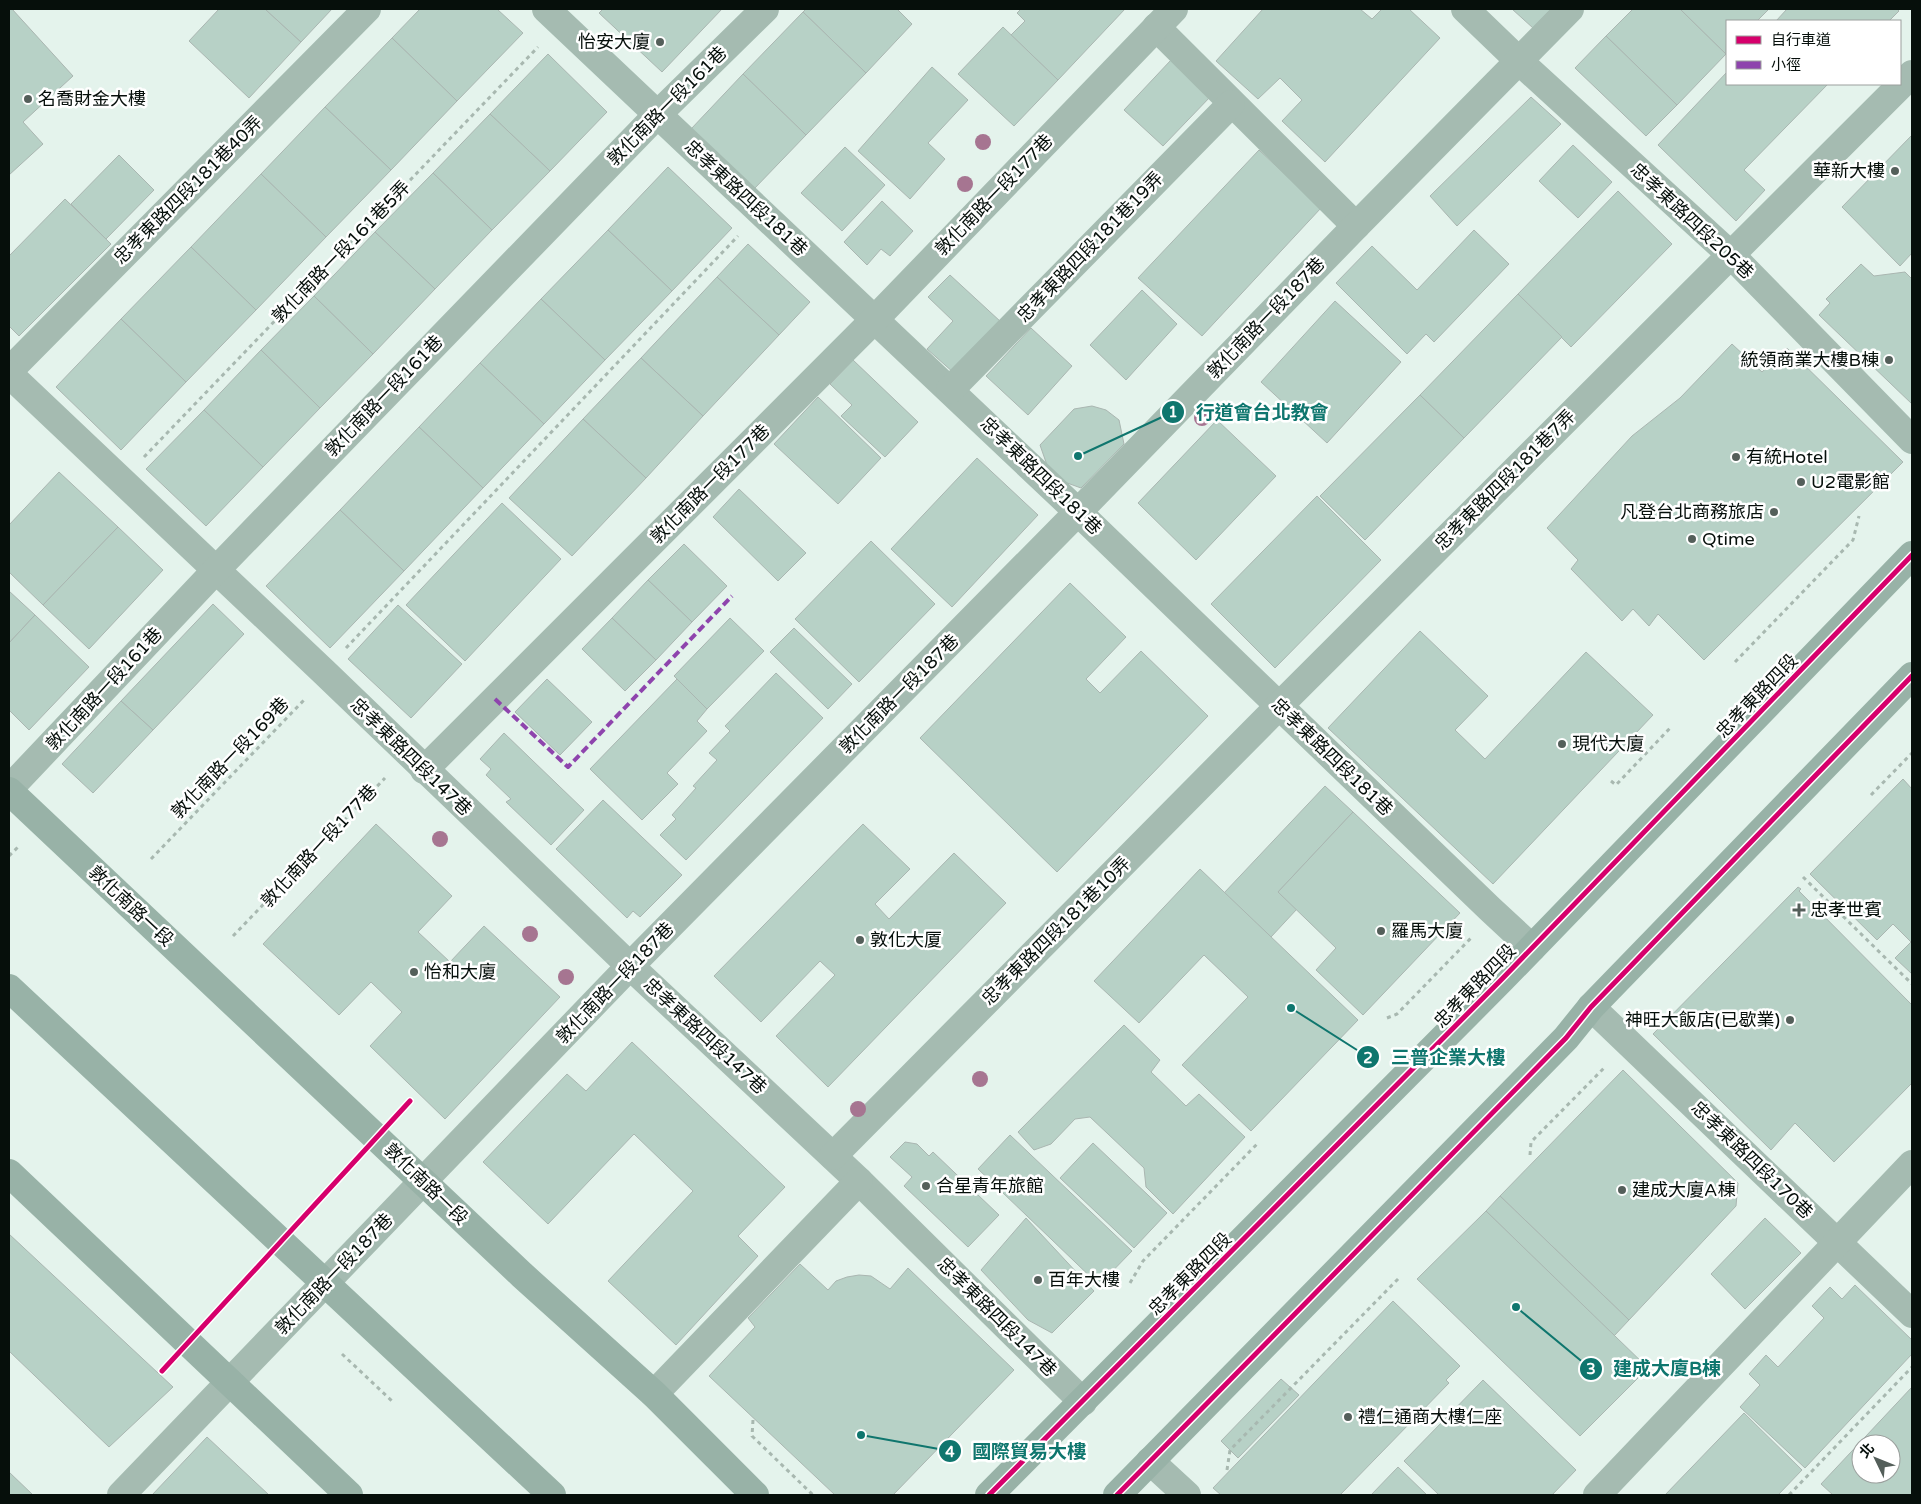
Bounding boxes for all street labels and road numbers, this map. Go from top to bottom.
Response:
street label: 敦化南路一段161巷 [603,42,731,170]
street label: 忠孝東路四段181巷40弄 [109,111,267,269]
street label: 敦化南路一段177巷 [931,130,1057,260]
street label: 忠孝東路四段181巷 [680,135,812,261]
street label: 忠孝東路四段205巷 [1626,158,1758,284]
street label: 忠孝東路四段181巷19弄 [1012,167,1168,327]
street label: 敦化南路一段161巷5弄 [267,176,415,328]
street label: 敦化南路一段187巷 [1203,253,1329,383]
street label: 敦化南路一段161巷 [321,331,447,461]
street label: 忠孝東路四段181巷7弄 [1430,405,1580,555]
street label: 忠孝東路四段181巷 [976,413,1106,539]
street label: 敦化南路一段177巷 [646,420,774,548]
street label: 敦化南路一段161巷 [41,623,167,755]
street label: 敦化南路一段187巷 [835,630,963,758]
street label: 忠孝東路四段 [1712,650,1802,742]
street label: 敦化南路一段169巷 [167,693,293,823]
street label: 忠孝東路四段147巷 [346,694,476,820]
street label: 忠孝東路四段181巷 [1267,694,1397,820]
street label: 敦化南路一段177巷 [256,780,382,912]
street label: 忠孝東路四段181巷10弄 [977,852,1135,1010]
street label: 敦化南路一段 [84,861,178,951]
street label: 敦化南路一段187巷 [552,918,678,1048]
street label: 忠孝東路四段 [1430,940,1520,1032]
street label: 忠孝東路四段147巷 [639,973,771,1099]
street label: 忠孝東路四段170巷 [1687,1097,1817,1223]
street label: 敦化南路一段 [380,1139,472,1229]
street label: 敦化南路一段187巷 [271,1209,397,1339]
street label: 忠孝東路四段 [1144,1228,1236,1320]
street label: 忠孝東路四段147巷 [933,1253,1061,1381]

